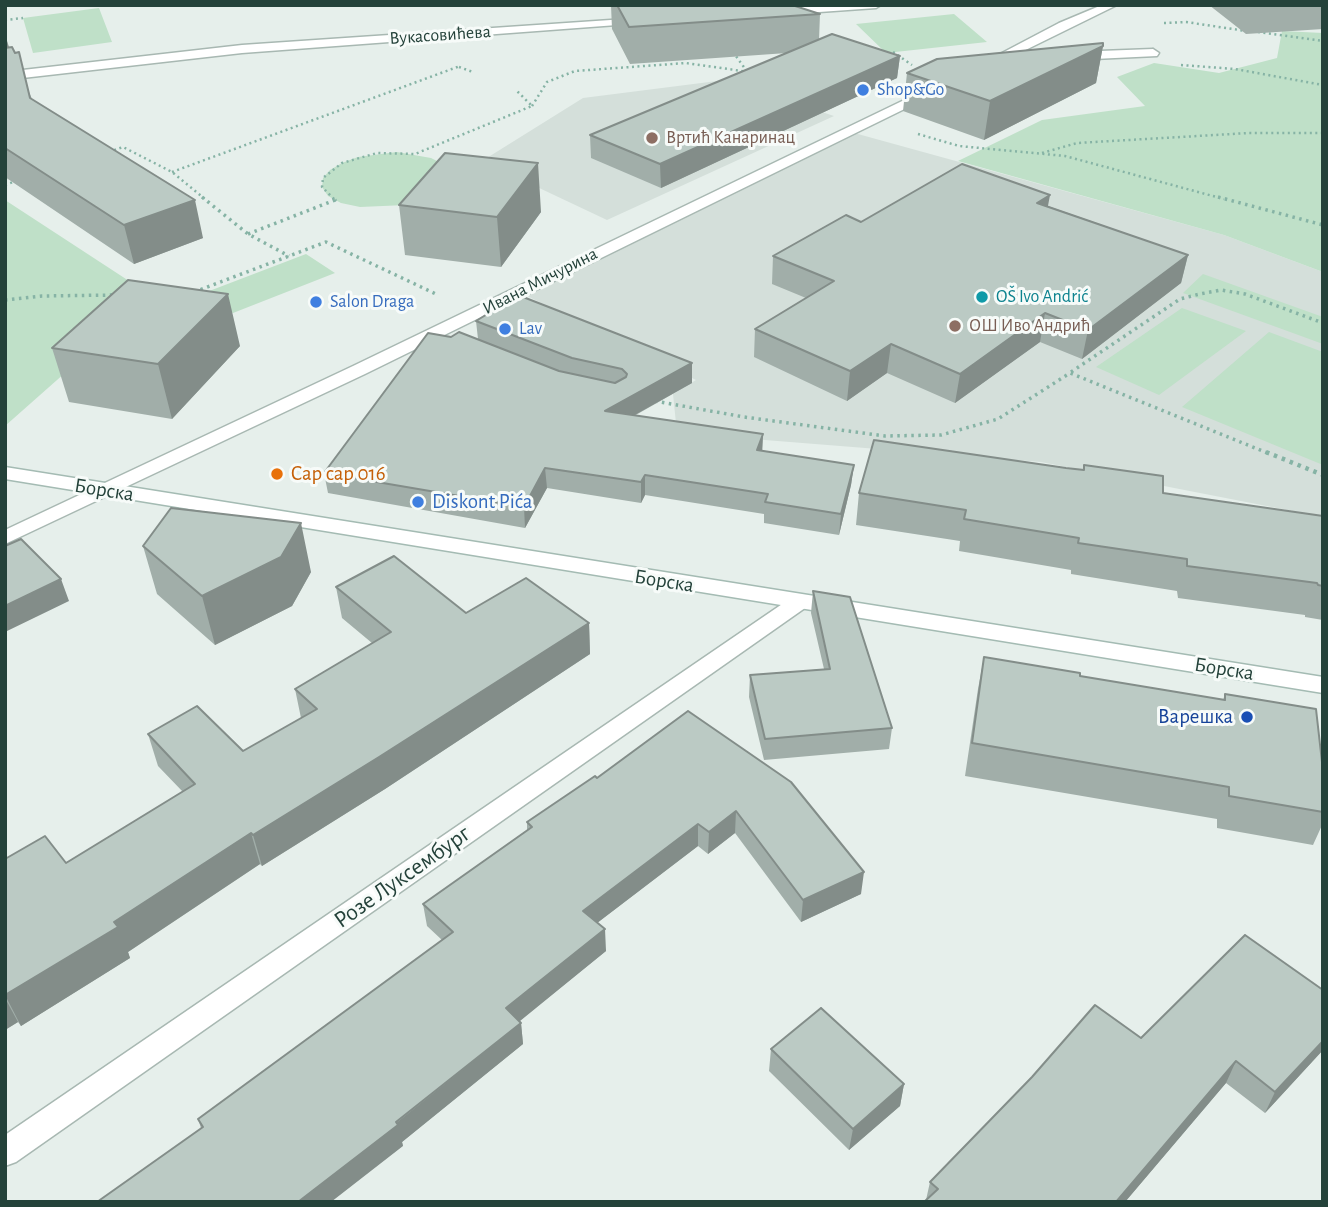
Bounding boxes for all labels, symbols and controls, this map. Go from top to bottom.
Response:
street label: Вукасовићева [389,21,491,49]
place label: Shop&Go [877,79,944,101]
marker: Shop&Go [855,82,871,98]
place label: Вртић Канаринац [666,127,795,149]
marker: Вртић Канаринац [644,130,660,146]
street label: Ивана Мичурина [479,243,601,319]
place label: OŠ Ivo Andrić [996,286,1088,308]
marker: OŠ Ivo Andrić [974,289,990,305]
place label: Salon Draga [330,291,414,313]
marker: Salon Draga [308,294,324,310]
place label: ОШ Иво Андрић [969,315,1090,337]
place label: Lav [519,318,542,340]
marker: ОШ Иво Андрић [947,318,963,334]
marker: Lav [497,321,513,337]
place label: Cap cap 016 [291,461,386,487]
marker: Cap cap 016 [269,466,285,482]
street label: Борска [72,473,136,507]
place label: Diskont Pića [432,489,532,515]
marker: Diskont Pića [410,494,426,510]
street label: Борска [632,564,696,598]
street label: Борска [1192,652,1256,686]
place label: Варешка [1158,704,1233,730]
marker: Варешка [1239,709,1255,725]
street label: Розе Луксембург [328,819,476,935]

